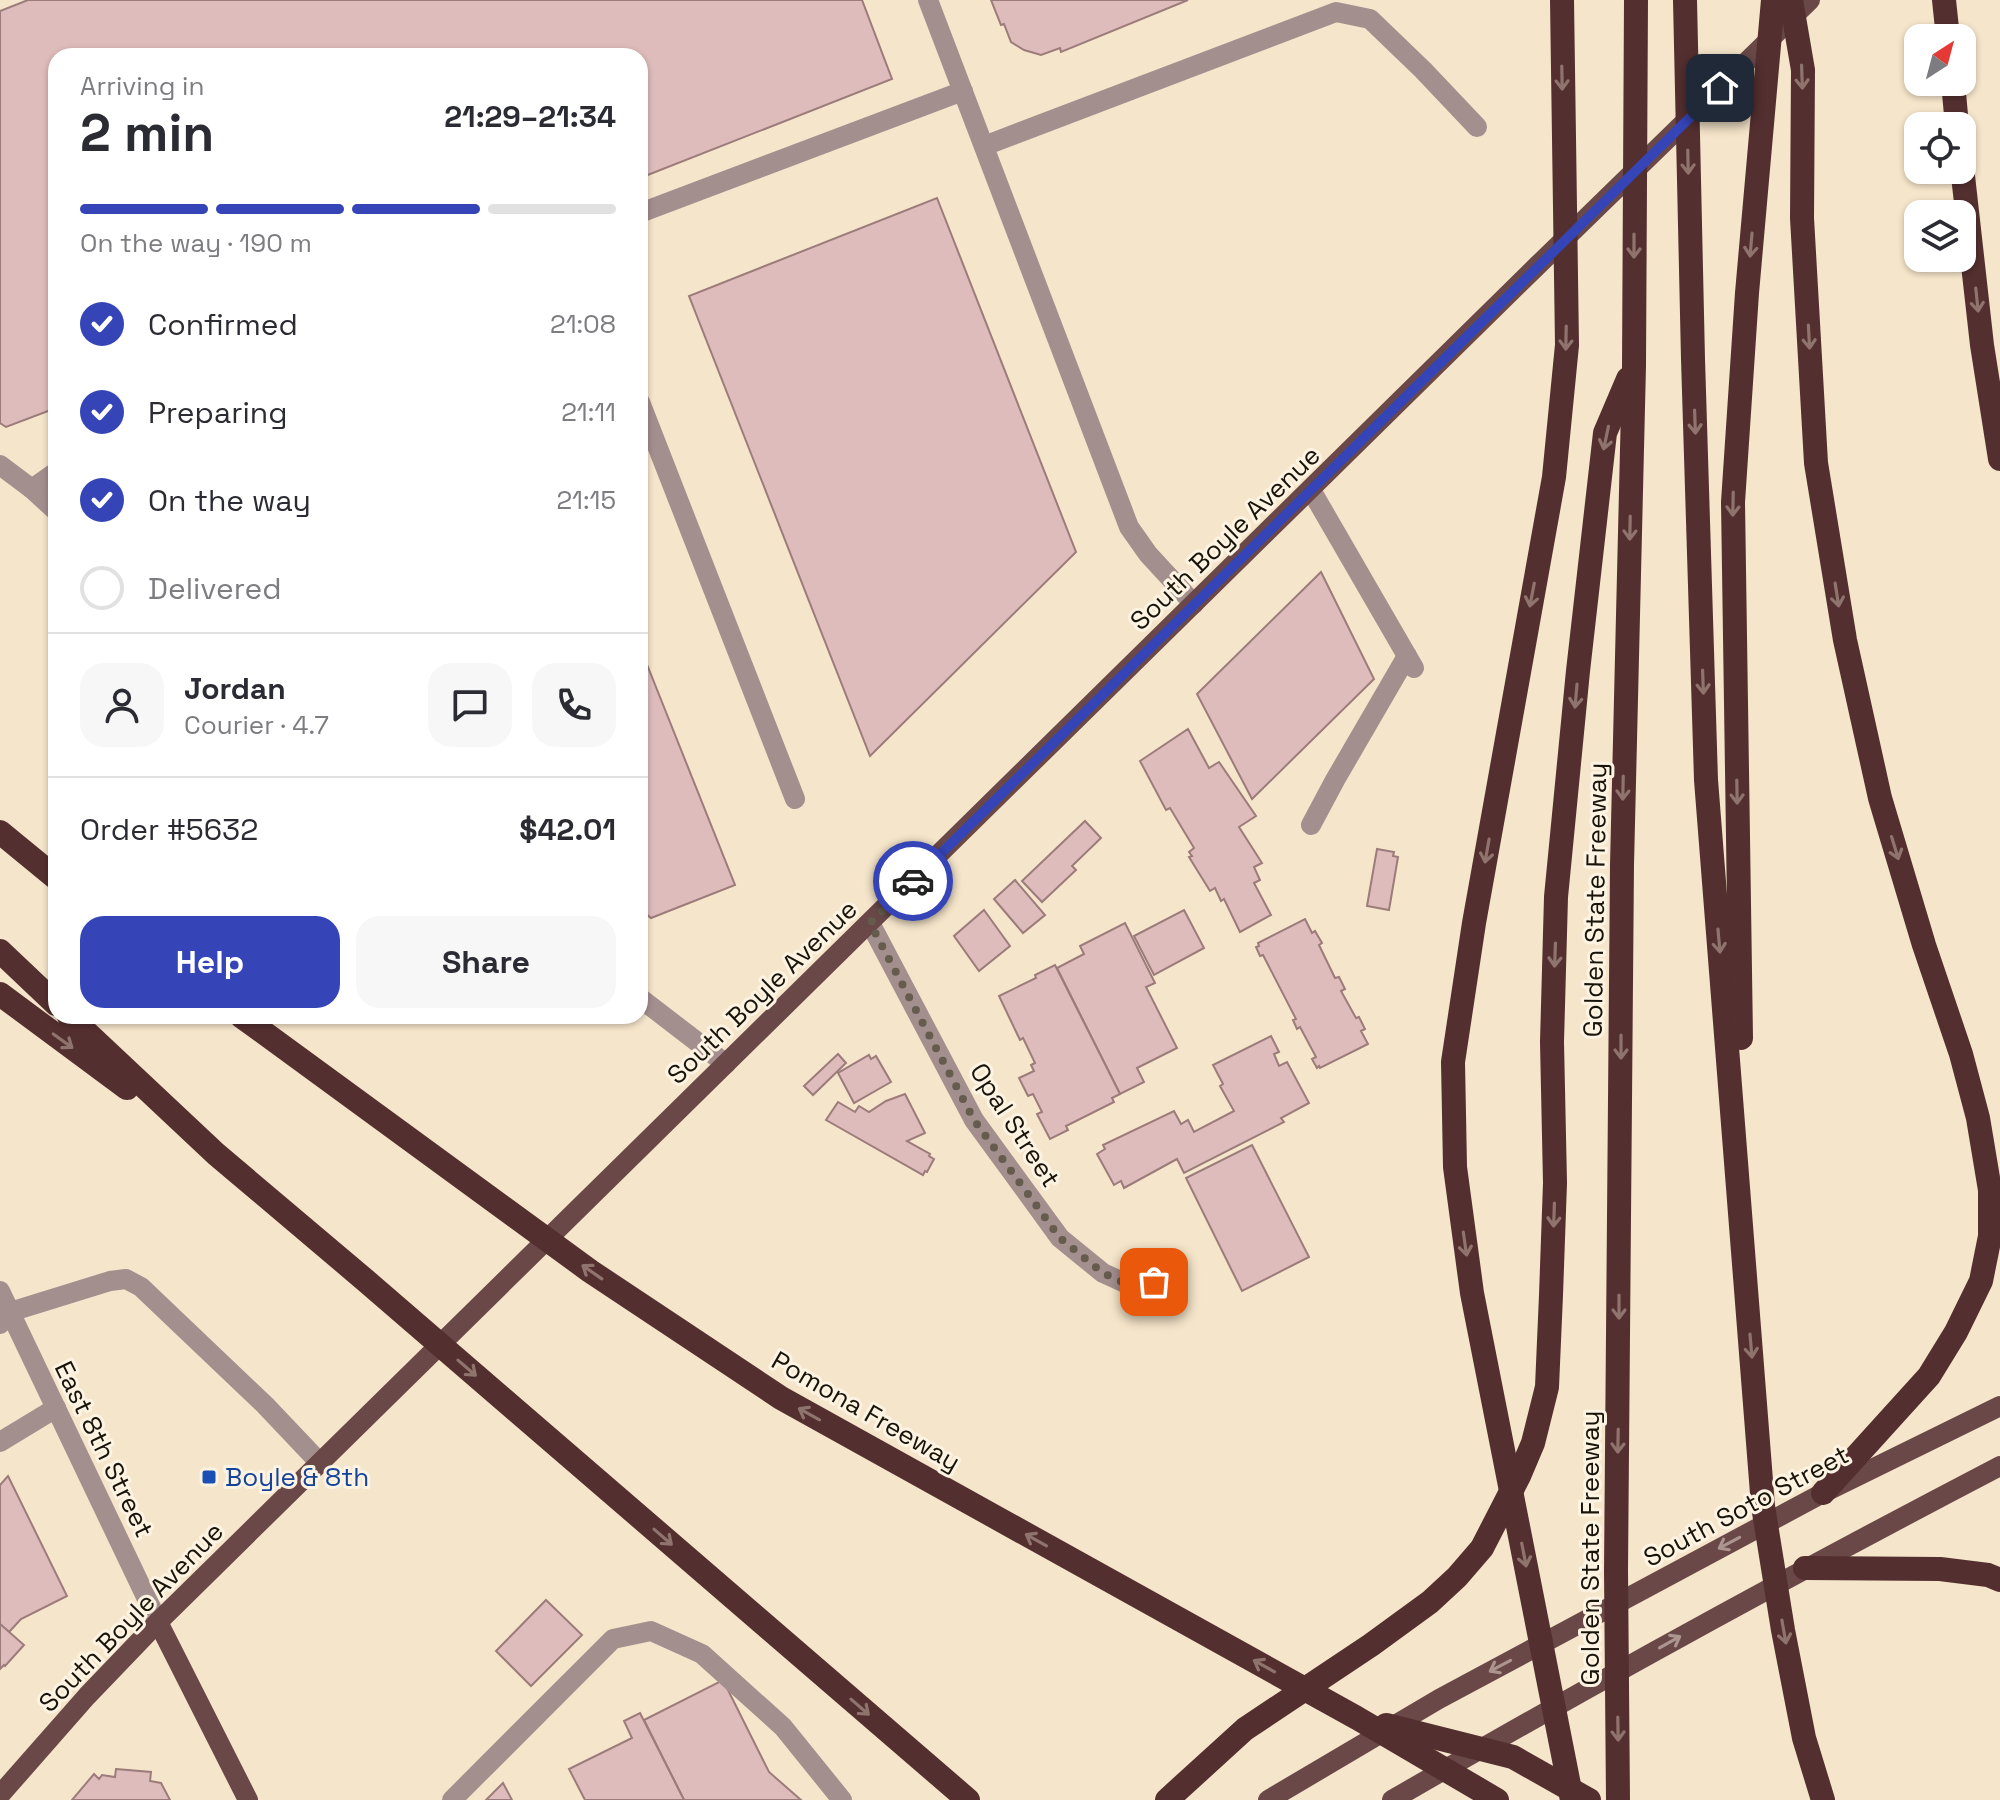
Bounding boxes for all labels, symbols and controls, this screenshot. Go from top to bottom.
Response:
north arrow [1904,24,1976,96]
map controls [1904,24,1976,272]
pin [1686,54,1754,122]
one-way arrow [1795,63,1810,90]
one-way arrow [1554,64,1570,91]
icon: home [1698,66,1742,110]
text: Arriving in [80,69,204,103]
text: 21:29–21:34 [444,97,616,136]
text: 2 min [80,100,214,166]
button: locate [1904,112,1976,184]
one-way arrow [1681,148,1696,175]
button: layers [1904,200,1976,272]
text: On the way · 190 m [80,226,312,260]
one-way arrow [1744,231,1759,258]
one-way arrow [1626,232,1642,259]
one-way arrow [1969,287,1984,313]
icon: check [80,302,124,346]
text: Confirmed [148,305,298,344]
text: 21:08 [550,307,616,341]
one-way arrow [1802,323,1817,350]
one-way arrow [1558,324,1574,351]
icon: check [80,390,124,434]
text: Preparing [148,393,287,432]
text: 21:11 [561,395,616,429]
one-way arrow [1687,408,1702,435]
one-way arrow [1598,425,1613,451]
street label: South Boyle Avenue [1123,438,1327,638]
icon: check [80,478,124,522]
text: On the way [148,481,311,520]
text: 21:15 [556,483,616,517]
one-way arrow [1725,490,1741,517]
one-way arrow [1622,514,1637,541]
text: Delivered [148,569,282,608]
one-way arrow [1524,582,1539,608]
one-way arrow [1831,582,1846,607]
button: person [80,663,164,747]
button: chat [428,663,512,747]
button: phone [532,663,616,747]
one-way arrow [1695,668,1710,695]
text: Jordan [184,669,286,708]
one-way arrow [1568,682,1583,709]
text: Courier · 4.7 [184,708,329,742]
street label: Golden State Freeway [1576,762,1614,1038]
one-way arrow [1616,774,1631,801]
one-way arrow [1730,778,1745,805]
text: Order #5632 [80,810,258,849]
text: $42.01 [519,810,616,849]
one-way arrow [1888,835,1903,861]
one-way arrow [1478,838,1493,864]
courier [873,841,953,921]
icon: car [891,859,935,903]
street label: South Boyle Avenue [660,892,864,1092]
button: Help [80,916,340,1008]
button: Share [356,916,616,1008]
one-way arrow [1712,927,1727,954]
one-way arrow [1547,941,1562,968]
one-way arrow [51,1032,73,1049]
one-way arrow [1613,1033,1629,1060]
street label: Opal Street [962,1056,1068,1194]
one-way arrow [1546,1201,1561,1228]
one-way arrow [1458,1231,1473,1257]
pin [1120,1248,1188,1316]
icon: bag [1132,1260,1176,1304]
one-way arrow [581,1264,603,1280]
one-way arrow [1611,1293,1627,1320]
one-way arrow [1744,1332,1759,1359]
street label: Pomona Freeway [766,1343,966,1479]
street label: East 8th Street [47,1355,161,1543]
one-way arrow [456,1358,476,1376]
one-way arrow [798,1406,821,1422]
street label: Golden State Freeway [1573,1411,1607,1685]
one-way arrow [1610,1427,1626,1454]
street label: South Soto Street [1638,1438,1854,1574]
place label: Boyle & 8th [225,1460,369,1494]
marker: Boyle & 8th [200,1468,218,1486]
street label: South Boyle Avenue [31,1515,231,1719]
one-way arrow [653,1528,673,1546]
one-way arrow [1025,1532,1049,1547]
one-way arrow [1718,1536,1742,1551]
one-way arrow [1518,1541,1533,1567]
one-way arrow [1777,1618,1792,1644]
one-way arrow [1658,1634,1681,1650]
one-way arrow [1253,1658,1276,1674]
one-way arrow [1489,1659,1513,1675]
one-way arrow [850,1698,870,1716]
one-way arrow [1611,1715,1626,1742]

